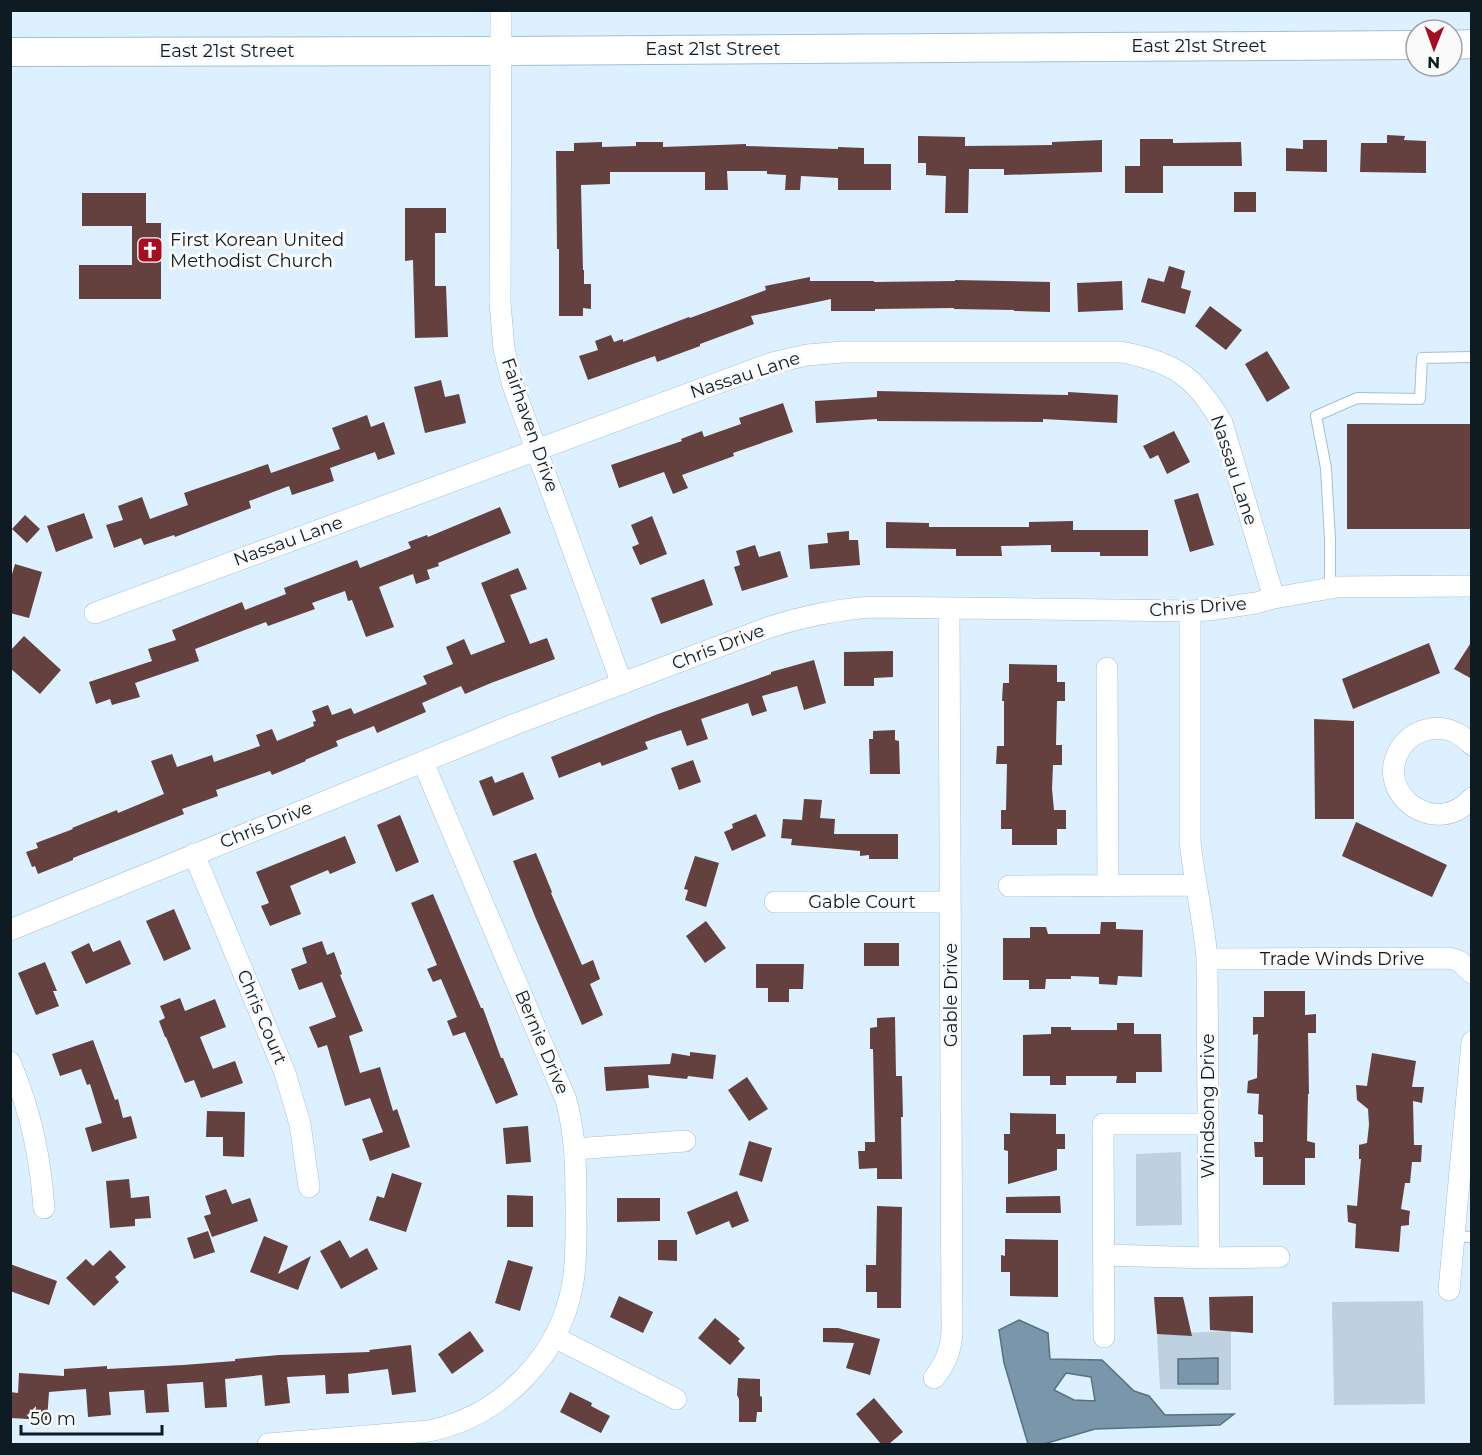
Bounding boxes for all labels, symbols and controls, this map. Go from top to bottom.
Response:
north arrow [1404,18,1464,78]
street label: East 21st Street [1131,35,1267,57]
street label: East 21st Street [645,38,781,60]
street label: East 21st Street [159,40,295,62]
text: N [1427,53,1440,72]
place label: First Korean United Methodist Church [170,229,344,272]
church icon: First Korean United Methodist Church [135,235,165,265]
street label: Nassau Lane [687,347,803,403]
street label: Fairhaven Drive [497,355,563,495]
street label: Nassau Lane [1206,412,1262,528]
street label: Nassau Lane [230,511,346,571]
street label: Chris Drive [1149,593,1248,621]
street label: Chris Drive [669,619,768,675]
street label: Chris Drive [217,796,315,853]
street label: Gable Court [808,891,916,913]
street label: Gable Drive [940,943,962,1047]
street label: Trade Winds Drive [1260,948,1424,970]
street label: Chris Court [232,966,292,1068]
street label: Bernie Drive [510,986,574,1098]
street label: Windsong Drive [1197,1033,1219,1179]
scale bar [21,1398,162,1436]
text: 50 m [30,1408,76,1430]

